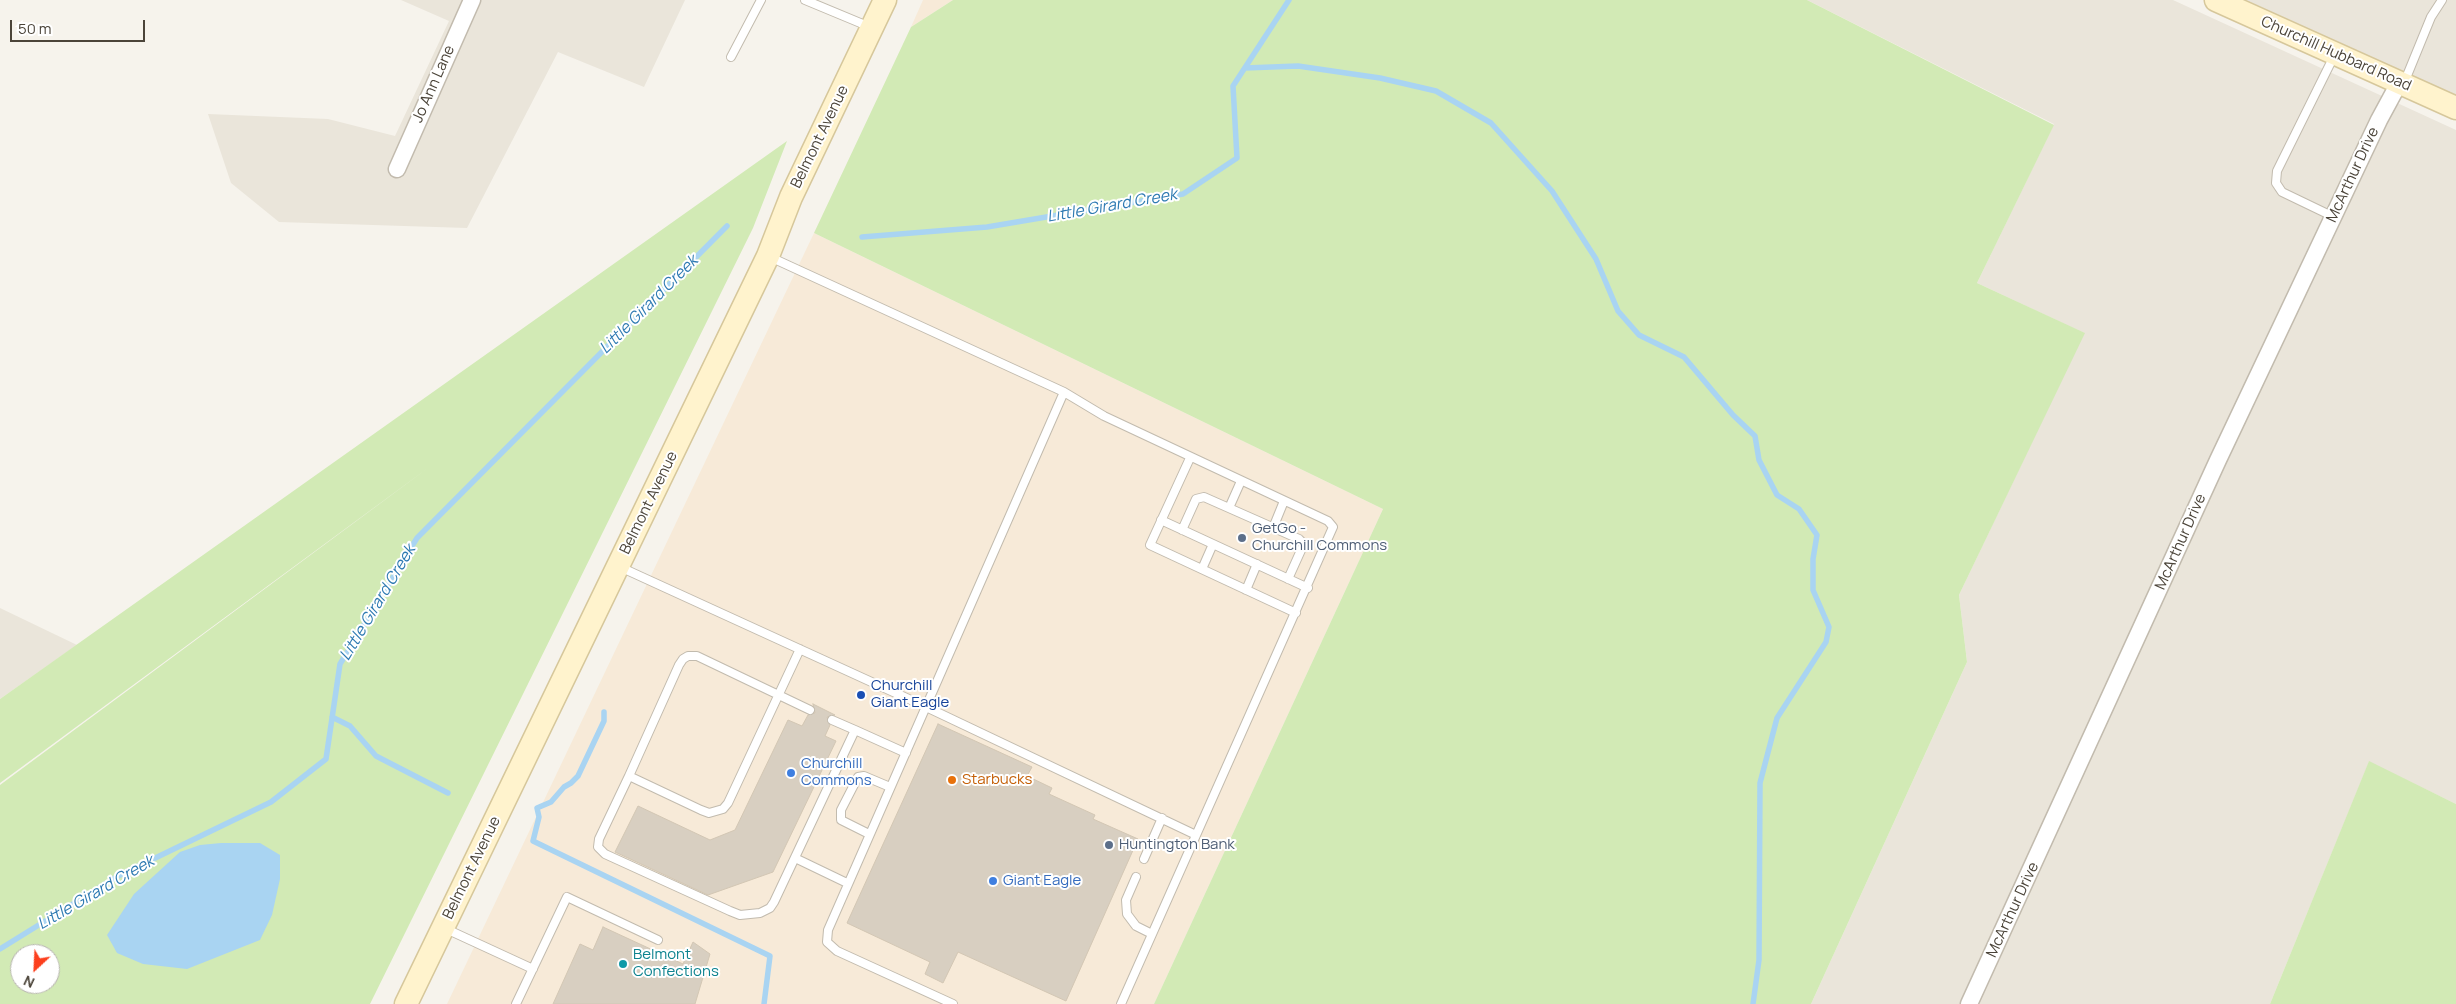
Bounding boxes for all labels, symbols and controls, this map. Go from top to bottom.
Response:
scale bar [12,10,148,42]
street label: Churchill Hubbard Road [2258,13,2414,95]
text: 50 m [18,18,52,39]
street label: Jo Ann Lane [409,43,459,125]
street label: Belmont Avenue [787,83,853,191]
street label: McArthur Drive [2323,124,2383,226]
water label: Little Girard Creek [1046,185,1178,227]
water label: Little Girard Creek [596,252,702,358]
street label: Belmont Avenue [616,449,682,557]
street label: McArthur Drive [2152,491,2210,593]
place label: GetGo - Churchill Commons [1252,520,1387,555]
marker: GetGo - Churchill Commons [1236,532,1248,544]
water label: Little Girard Creek [336,542,420,664]
place label: Churchill Giant Eagle [871,677,949,712]
marker: Churchill Giant Eagle [855,689,867,701]
place label: Churchill Commons [801,755,872,790]
marker: Churchill Commons [785,767,797,779]
place label: Starbucks [962,771,1032,789]
marker: Starbucks [946,774,958,786]
street label: Belmont Avenue [439,814,505,922]
place label: Huntington Bank [1119,836,1235,854]
marker: Huntington Bank [1103,839,1115,851]
water label: Little Girard Creek [34,852,158,934]
street label: McArthur Drive [1983,859,2043,961]
place label: Giant Eagle [1003,872,1081,890]
marker: Giant Eagle [987,875,999,887]
north arrow [10,944,60,994]
place label: Belmont Confections [633,946,719,981]
marker: Belmont Confections [617,958,629,970]
text: N [20,971,37,993]

